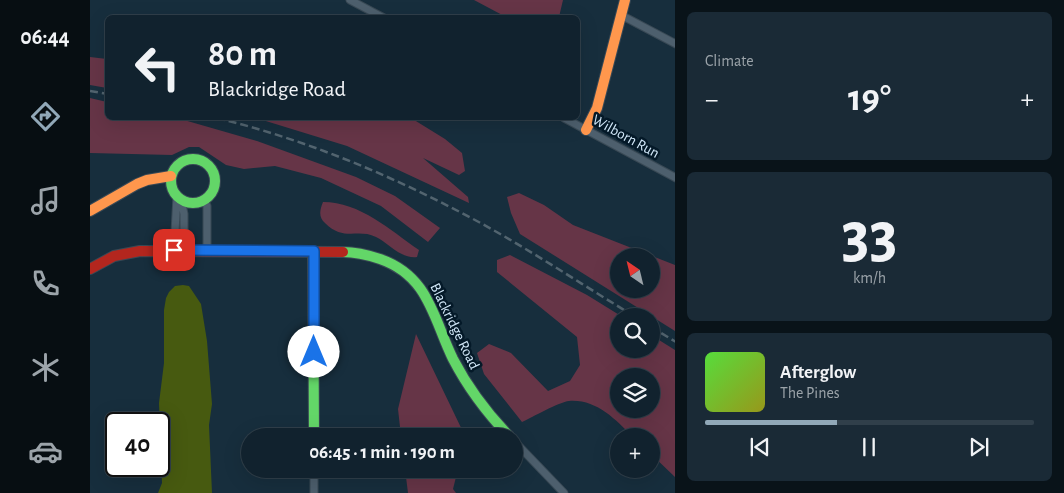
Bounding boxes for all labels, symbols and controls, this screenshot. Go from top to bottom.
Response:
text: 06:44 [20,26,70,48]
icon: left [125,35,190,100]
text: 80 m [208,37,277,72]
text: Climate [705,53,754,69]
text: Blackridge Road [208,78,346,100]
text: 19° [848,80,891,118]
text: − [705,86,718,114]
text: + [1021,86,1034,114]
icon: directions [28,99,63,134]
street label: Wilborn Run [590,112,662,161]
icon: music [28,183,63,218]
text: 33 [841,204,898,269]
pin [153,229,195,271]
icon: arrive [160,236,188,264]
north arrow [610,248,660,298]
map controls [610,248,660,478]
icon: phone [28,266,63,301]
text: km/h [853,270,886,286]
street label: Blackridge Road [427,281,482,372]
button: search [610,308,660,358]
position arrow [287,325,339,377]
icon: climate [28,350,63,385]
text: Afterglow [780,363,856,382]
button: layers [610,368,660,418]
text: The Pines [780,385,840,401]
speed limit sign: 40 [105,412,170,477]
button: + [610,428,660,478]
icon: previous [746,433,774,461]
icon: pause [855,433,883,461]
icon: next [965,433,993,461]
icon: car [28,434,63,469]
text: 06:45 · 1 min · 190 m [309,443,455,462]

